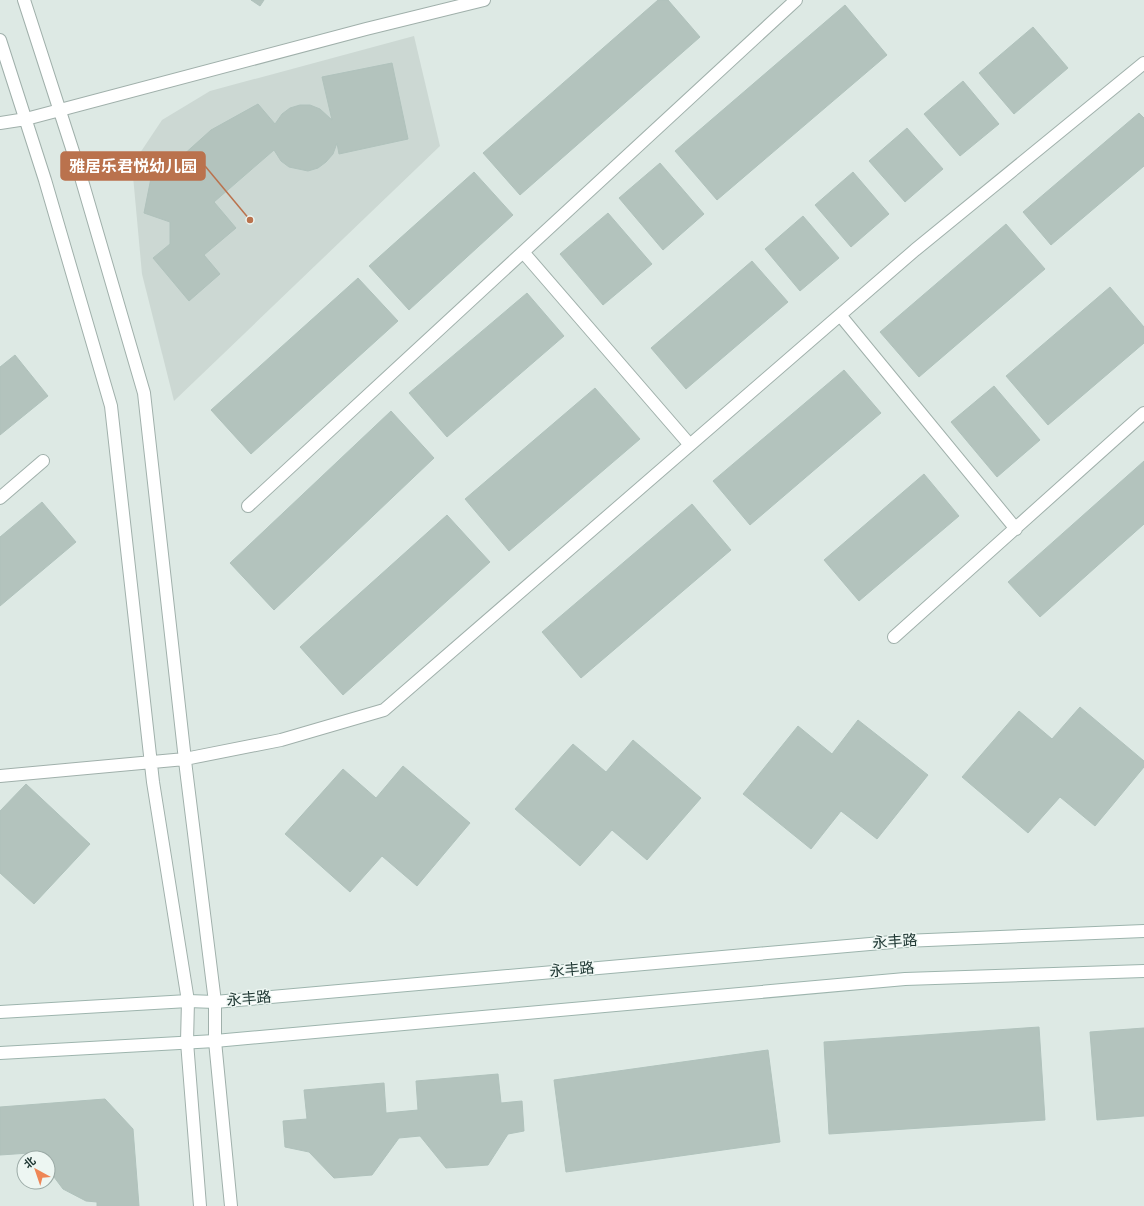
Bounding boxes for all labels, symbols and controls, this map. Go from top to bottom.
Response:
callout: 雅居乐君悦幼儿园 [61,152,205,180]
text: 雅居乐君悦幼儿园 [69,157,197,175]
street label: 永丰路 [872,932,918,951]
street label: 永丰路 [549,960,595,979]
street label: 永丰路 [226,989,272,1008]
north arrow [16,1150,56,1190]
text: 北 [22,1155,38,1170]

